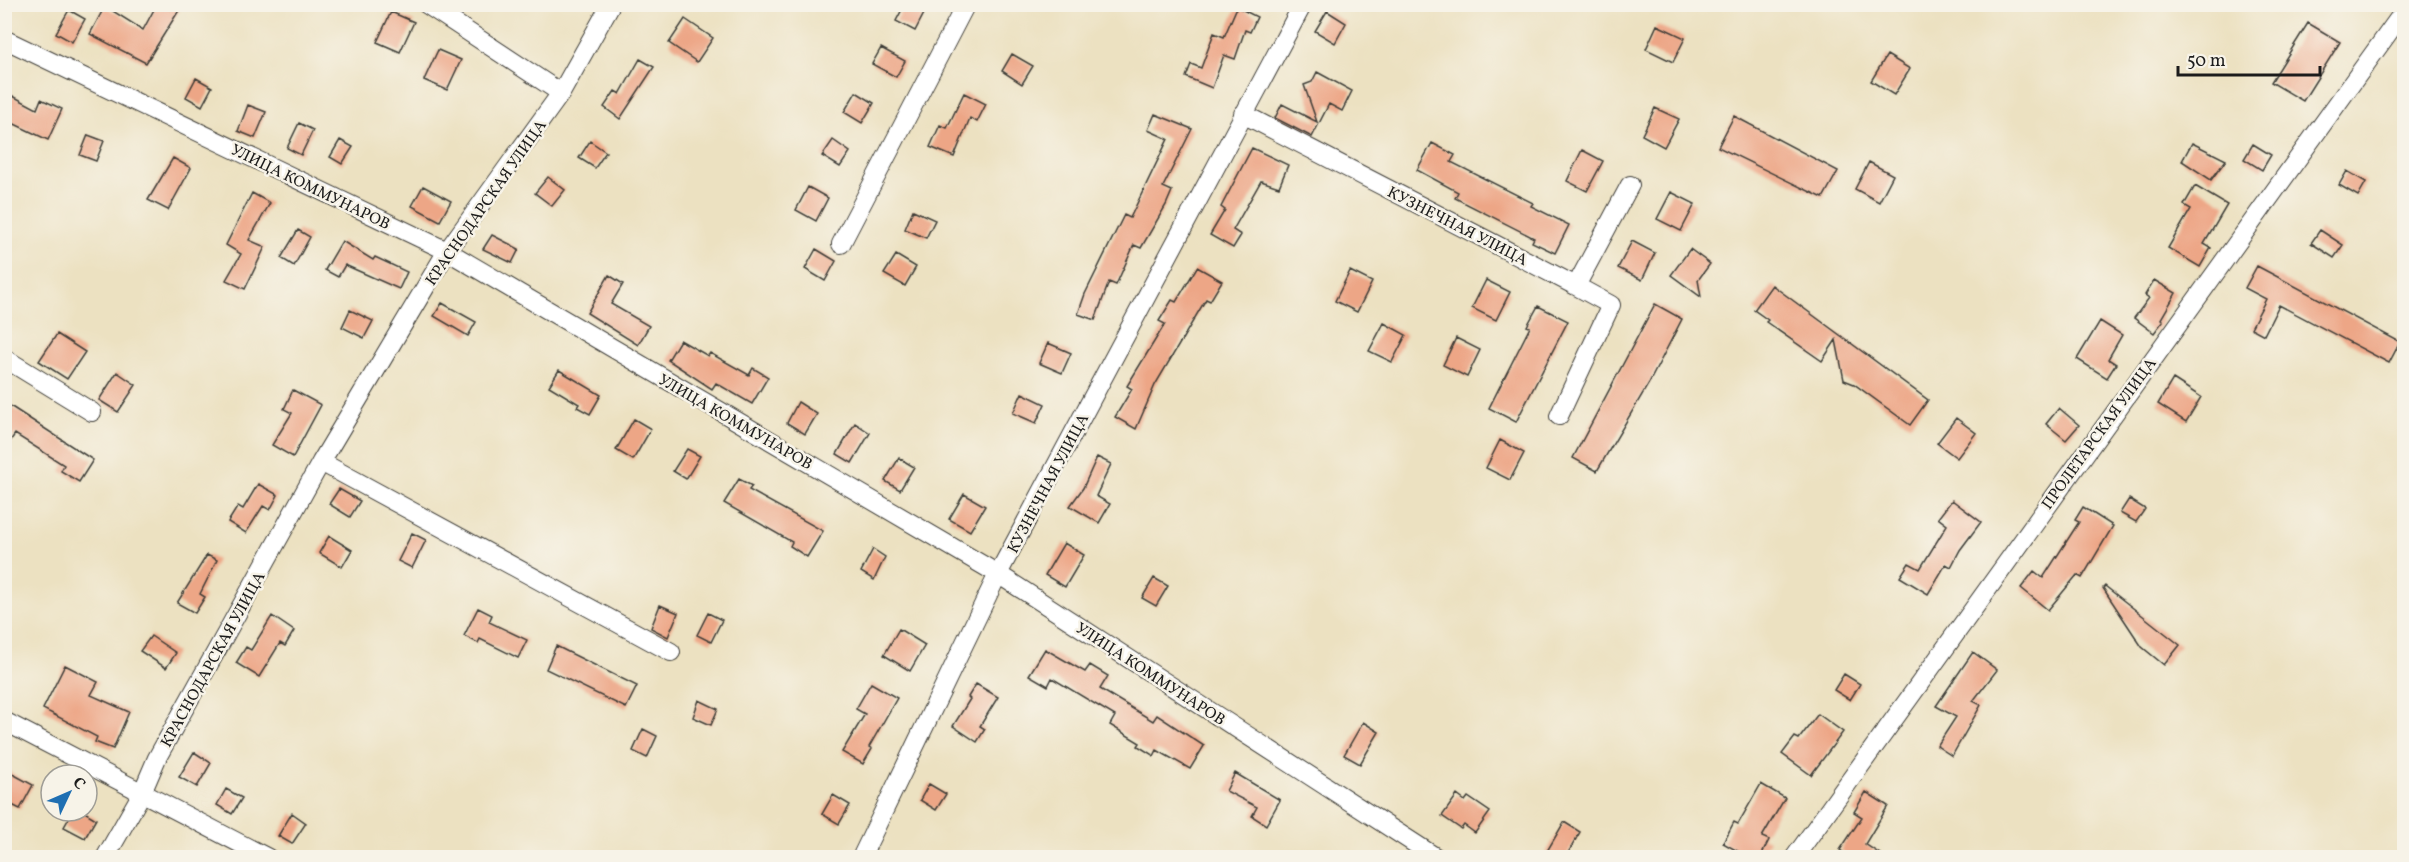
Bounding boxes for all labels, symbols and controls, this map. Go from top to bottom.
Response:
scale bar [2178,39,2320,77]
text: 50 m [2187,49,2226,74]
street label: КРАСНОДАРСКАЯ УЛИЦА [421,116,552,290]
street label: УЛИЦА КОММУНАРОВ [227,140,393,236]
street label: КУЗНЕЧНАЯ УЛИЦА [1383,182,1531,272]
street label: ПРОЛЕТАРСКАЯ УЛИЦА [2037,354,2162,515]
street label: УЛИЦА КОММУНАРОВ [654,370,816,476]
street label: КУЗНЕЧНАЯ УЛИЦА [1003,410,1095,558]
street label: КРАСНОДАРСКАЯ УЛИЦА [156,568,271,752]
street label: УЛИЦА КОММУНАРОВ [1071,618,1229,732]
north arrow [39,763,99,823]
text: С [67,773,90,795]

